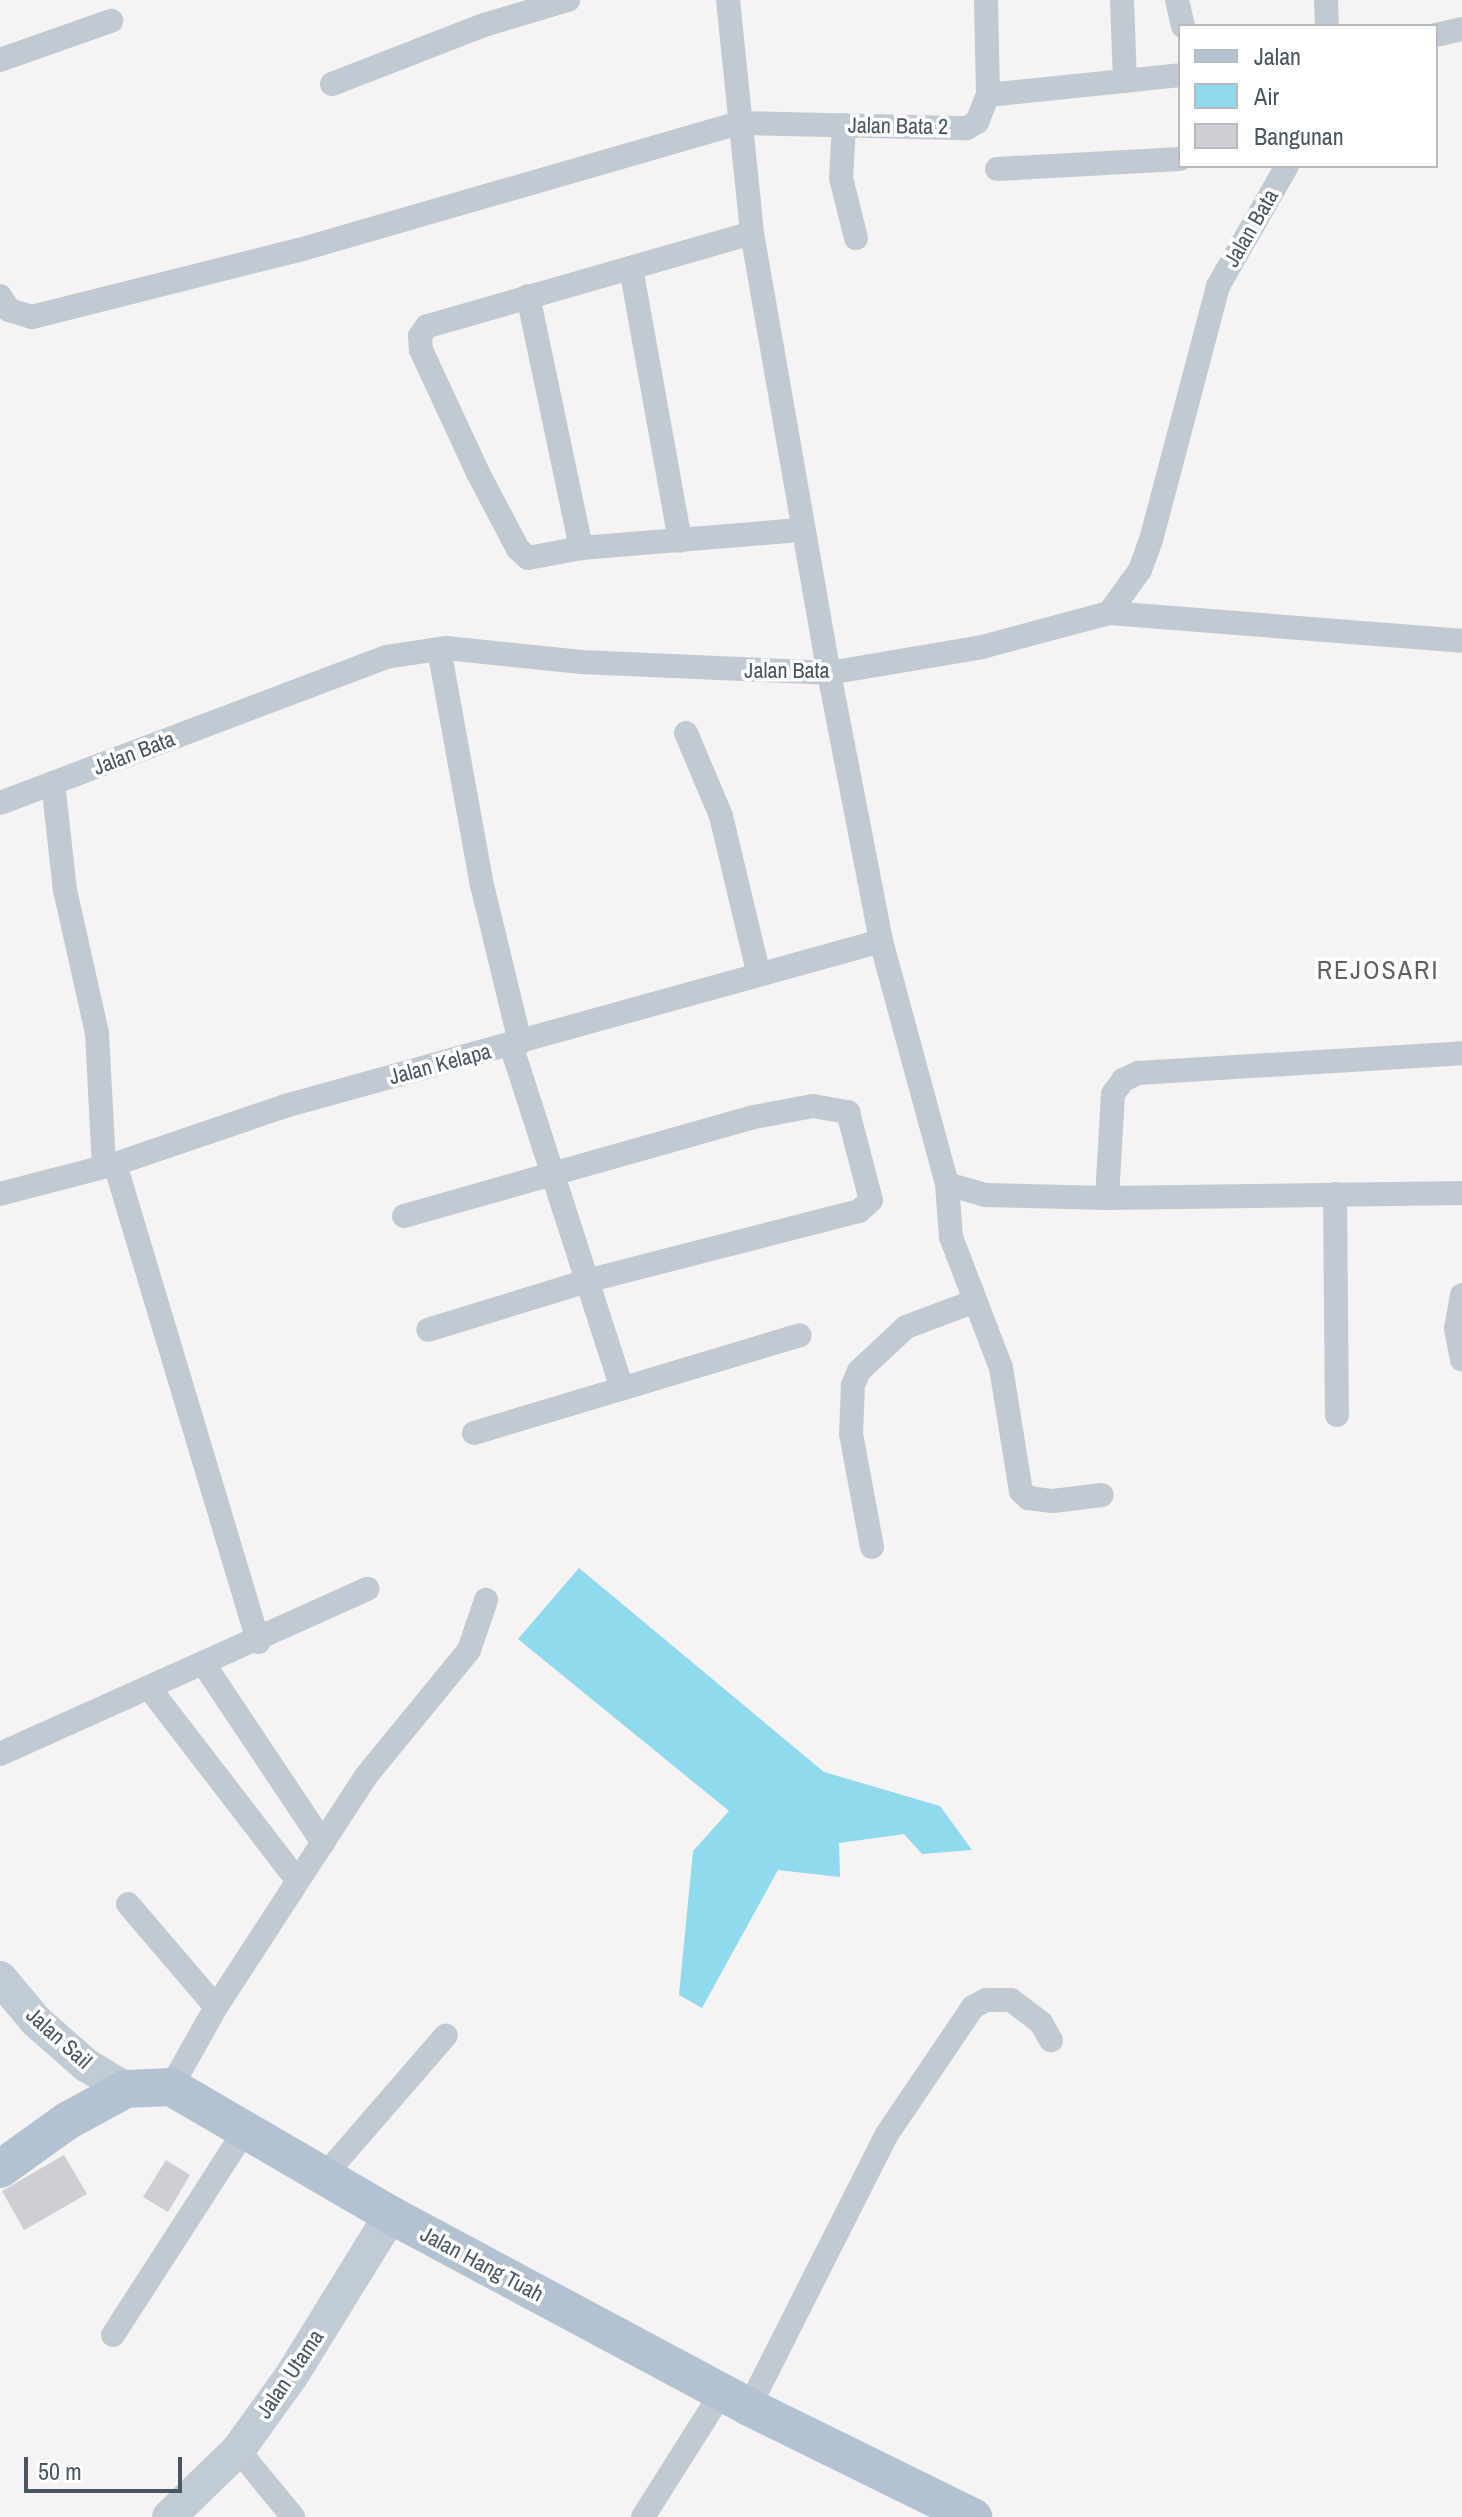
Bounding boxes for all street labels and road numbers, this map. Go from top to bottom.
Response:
street label: Jalan Bata 2 [848,112,948,140]
street label: Jalan Bata [1218,184,1284,272]
street label: Jalan Bata [744,658,830,684]
street label: Jalan Bata [89,725,179,781]
street label: Jalan Kelapa [386,1038,494,1090]
street label: Jalan Sail [21,2002,97,2074]
street label: Jalan Hang Tuah [416,2220,548,2308]
street label: Jalan Utama [251,2325,329,2423]

